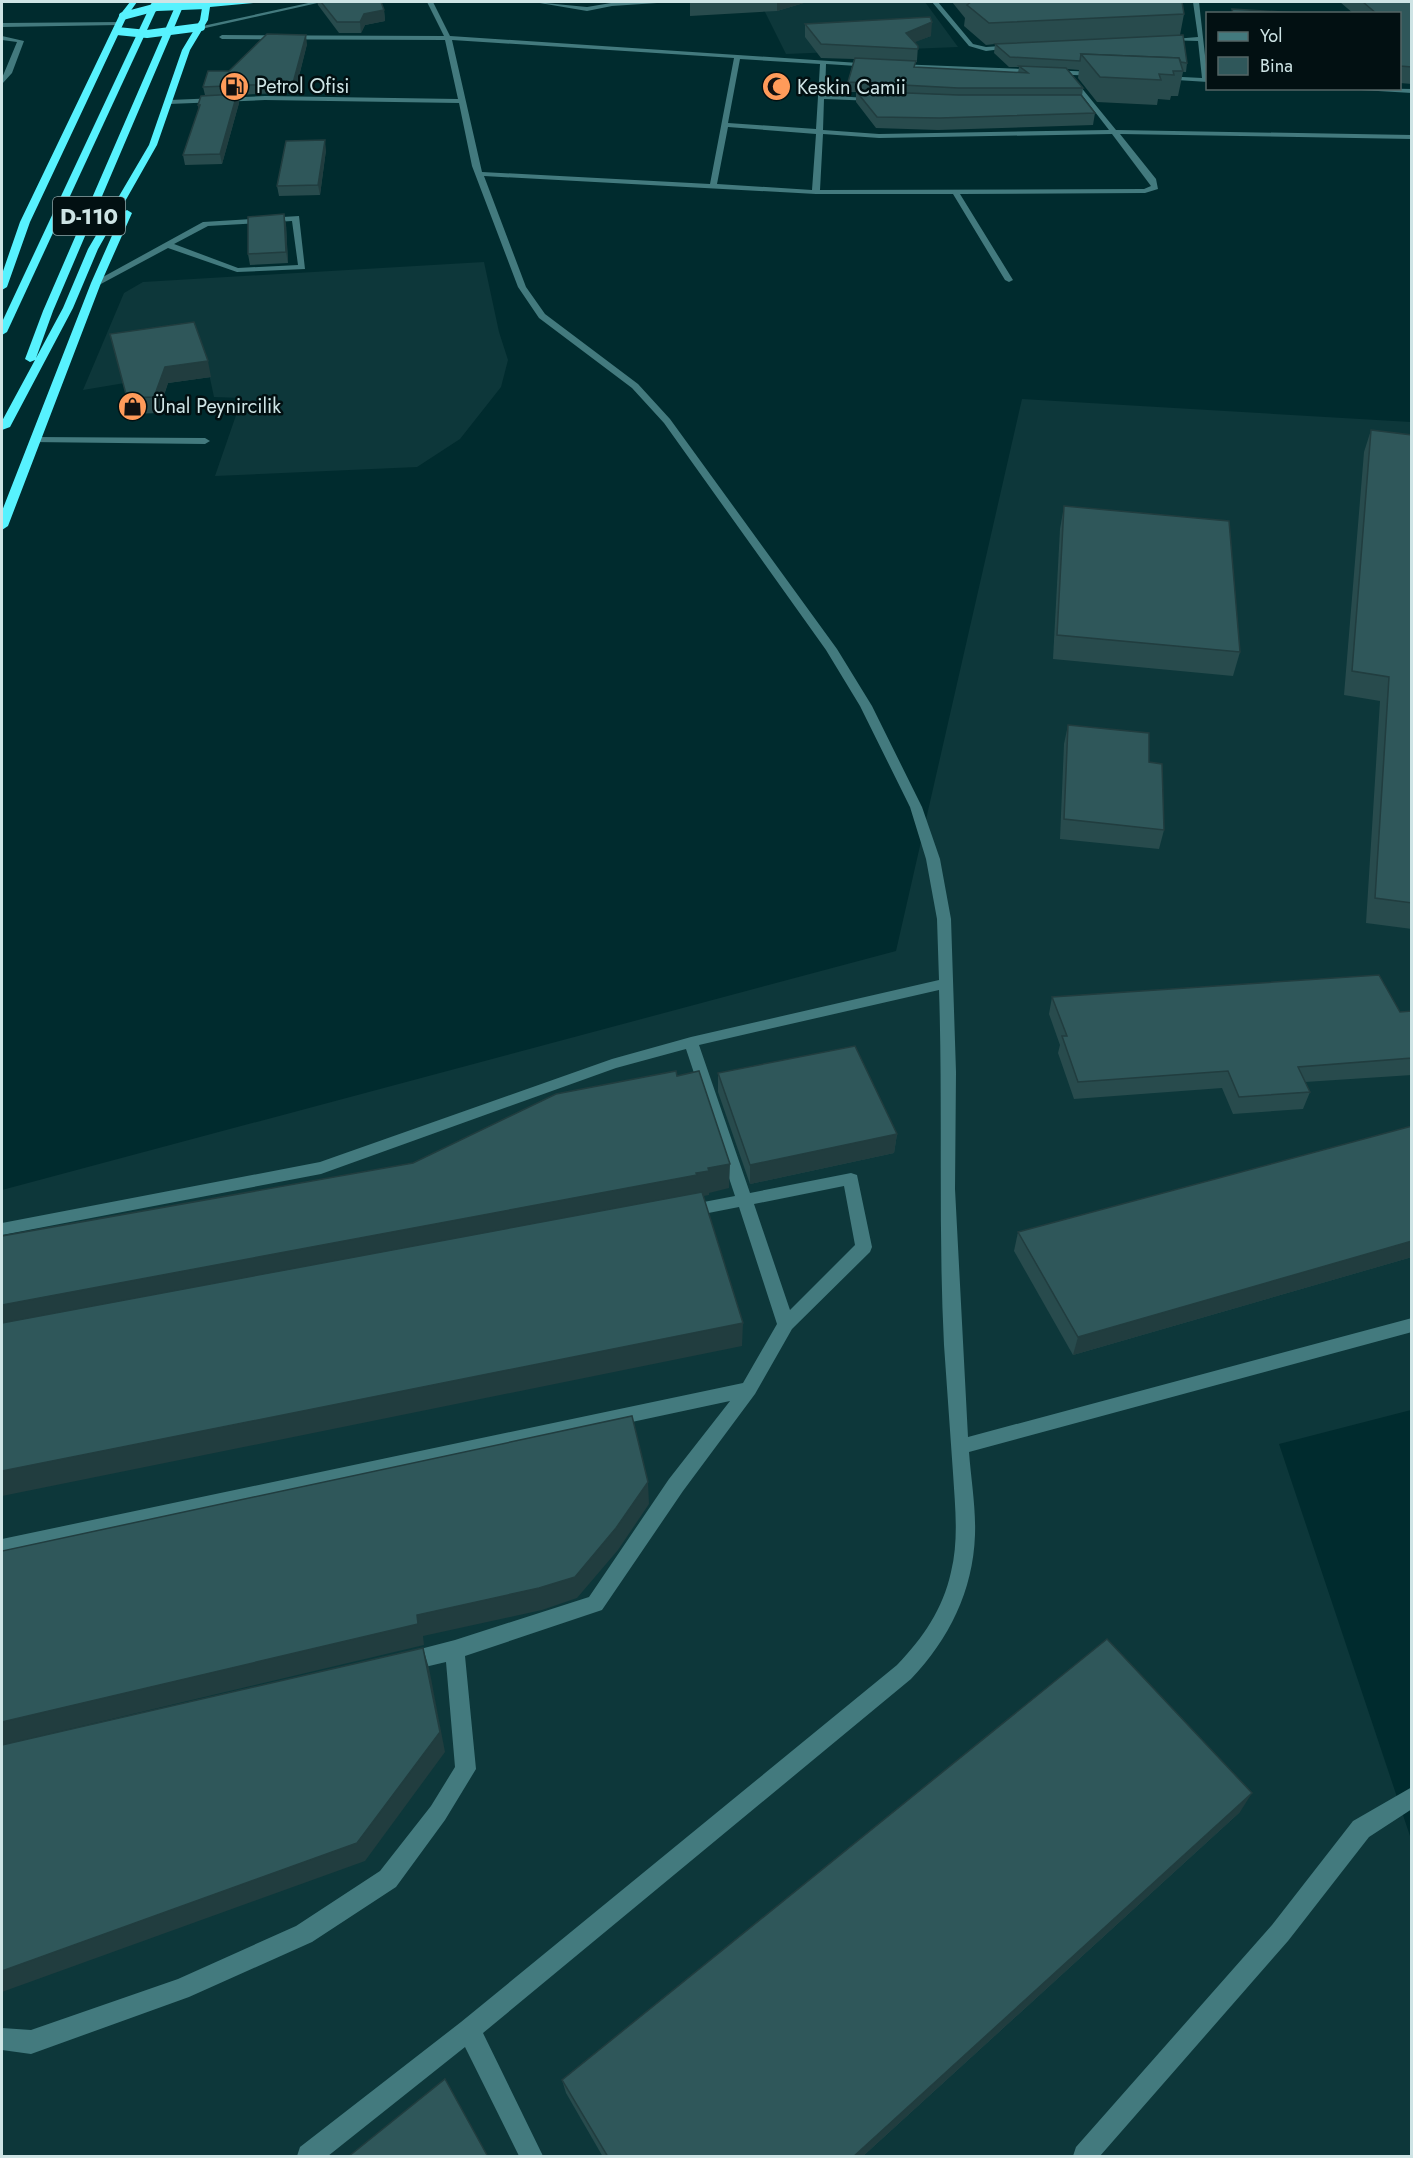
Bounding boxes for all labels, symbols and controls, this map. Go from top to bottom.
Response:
legend [1206,12,1401,90]
text: Yol [1260,23,1282,49]
text: Bina [1260,53,1293,79]
fuel station icon: Petrol Ofisi [219,70,251,102]
mosque icon: Keskin Camii [760,71,792,103]
place label: Petrol Ofisi [256,72,350,101]
place label: Keskin Camii [797,73,906,102]
road number: D-110 [53,197,125,235]
shop icon: Ünal Peynircilik [116,390,148,422]
place label: Ünal Peynircilik [153,392,281,421]

